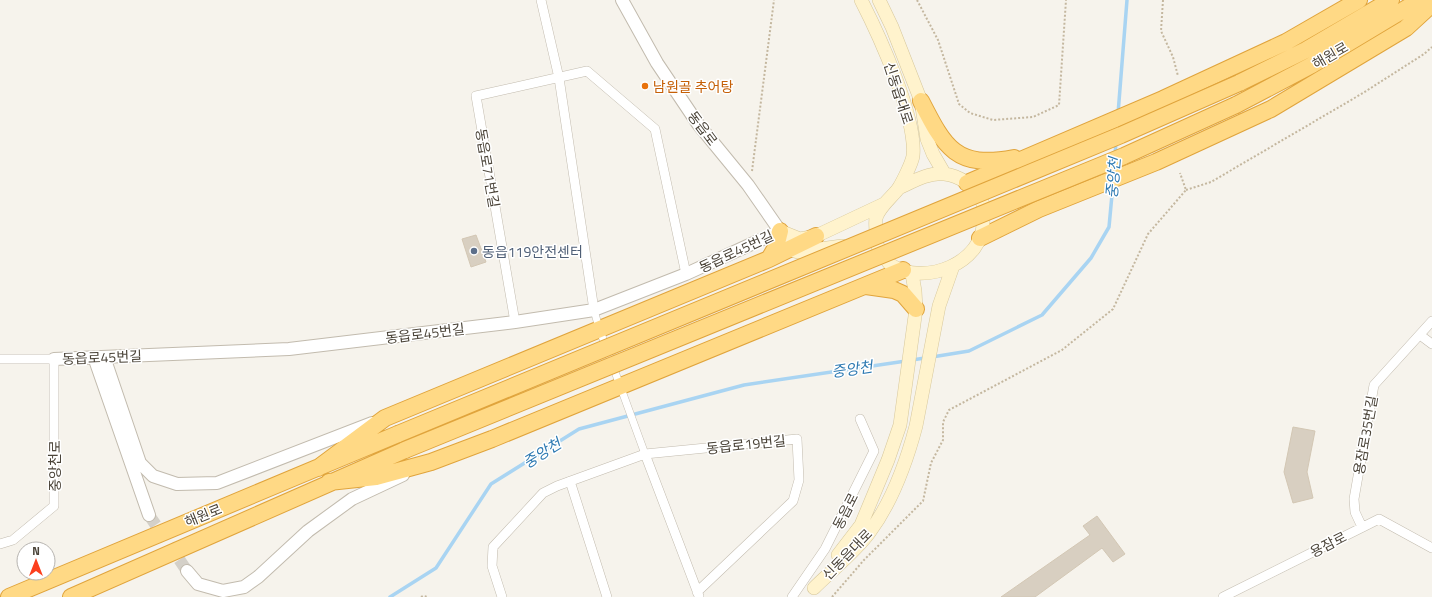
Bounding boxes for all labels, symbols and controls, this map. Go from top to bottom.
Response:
street label: 해원로 [1308,36,1352,74]
street label: 신동읍대로 [879,59,919,127]
place label: 남원골 추어탕 [653,76,733,97]
marker: 남원골 추어탕 [640,81,650,91]
street label: 동읍로 [683,106,723,150]
street label: 동읍로71번길 [471,127,505,209]
water label: 중앙천 [1100,154,1126,200]
street label: 동읍로45번길 [695,225,777,277]
place label: 동읍119안전센터 [482,241,583,262]
marker: 동읍119안전센터 [469,246,479,256]
street label: 동읍로45번길 [384,318,466,348]
street label: 동읍로45번길 [62,345,142,369]
water label: 중앙천 [830,354,876,383]
street label: 용잠로35번길 [1348,394,1382,476]
street label: 동읍로19번길 [705,429,787,459]
water label: 중앙천 [518,431,568,474]
street label: 중앙천로 [44,440,65,492]
street label: 동읍로 [827,489,863,533]
street label: 해원로 [181,498,225,532]
street label: 신동읍대로 [817,523,877,584]
street label: 용잠로 [1306,526,1350,562]
north arrow [16,541,56,581]
text: N [32,543,40,559]

